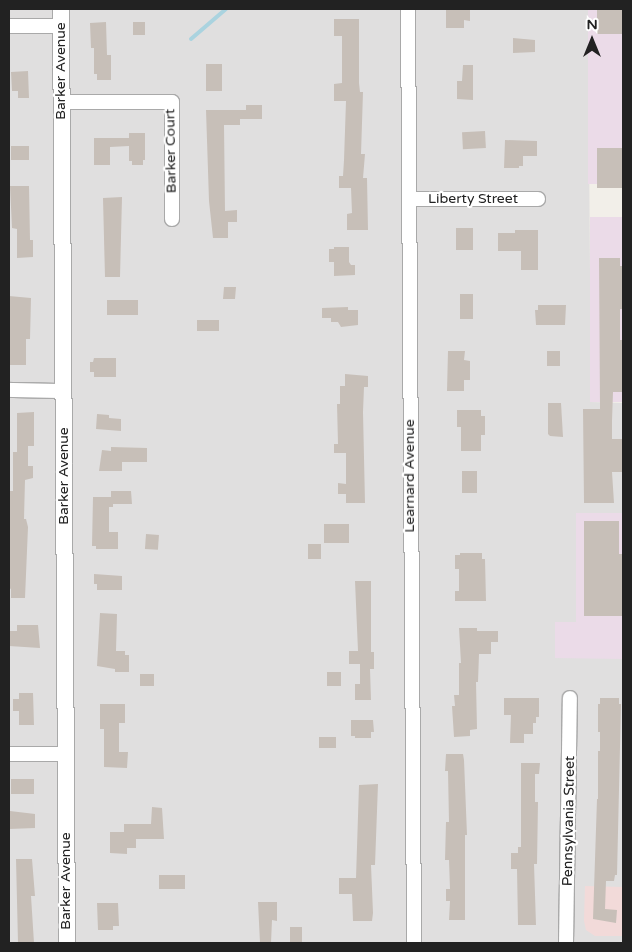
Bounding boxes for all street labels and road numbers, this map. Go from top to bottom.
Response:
street label: Barker Avenue [53,22,69,120]
street label: Barker Court [162,109,180,193]
street label: Liberty Street [428,191,518,207]
street label: Learnard Avenue [402,419,418,533]
street label: Barker Avenue [56,427,72,525]
street label: Pennsylvania Street [559,756,579,886]
street label: Barker Avenue [58,832,74,930]

